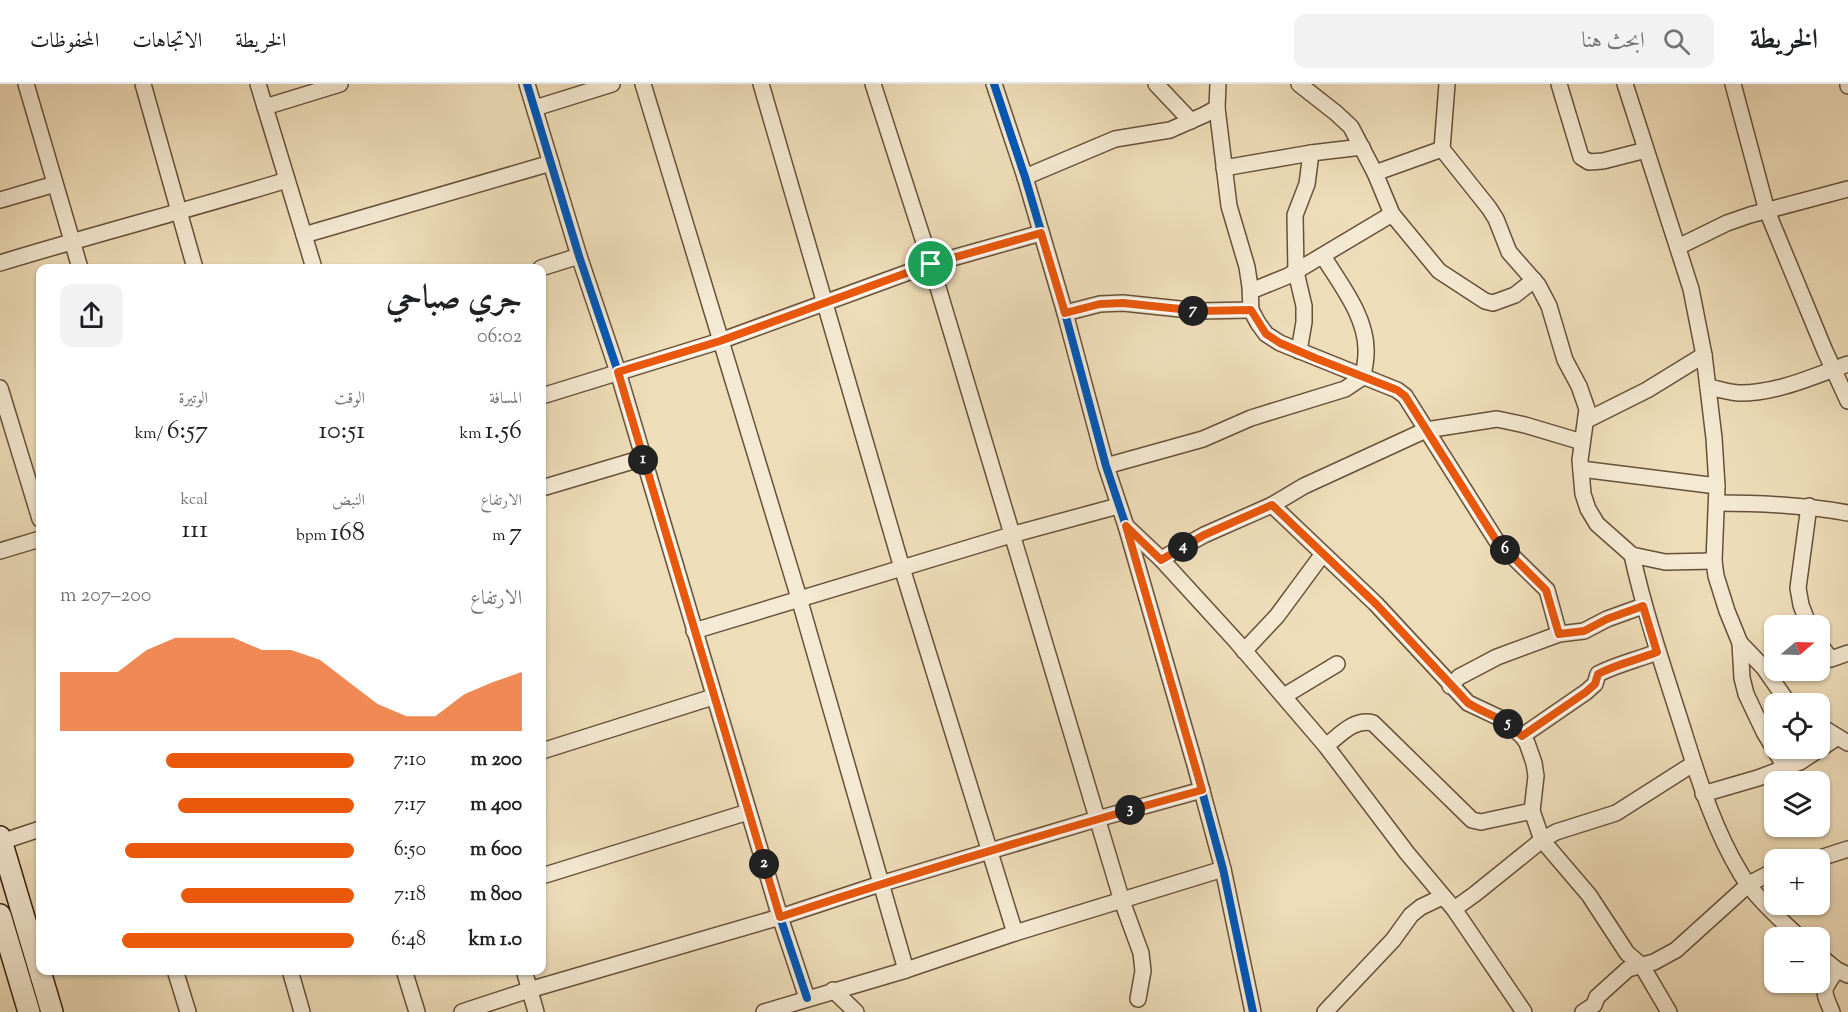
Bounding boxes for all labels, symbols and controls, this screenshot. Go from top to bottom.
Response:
search box [1294,14,1714,68]
text: الخريطة [1750,21,1818,61]
icon: search [1660,25,1693,58]
text: ابحث هنا [1582,26,1645,58]
text: المحفوظات [30,27,99,57]
text: الاتجاهات [132,27,202,57]
text: الخريطة [235,27,286,57]
pin [905,238,956,289]
icon: arrive [914,247,947,280]
text: جري صباحي [386,276,522,324]
button: share [60,284,123,347]
pin: 7 [1178,296,1208,326]
text: 7 [1189,299,1197,322]
text: 06:02 [477,323,522,352]
text: الوتيرة [178,388,208,411]
text: الوقت [334,388,365,411]
text: المسافة [489,388,522,411]
text: 6:57 [167,413,208,450]
text: 10:51 [318,413,365,450]
text: 1.56 [485,413,522,450]
text: /km [135,423,167,446]
text: km [459,423,485,446]
pin: 1 [628,445,658,475]
text: 1 [640,448,646,471]
text: kcal [181,489,208,512]
text: النبض [332,490,365,513]
text: الارتفاع [480,490,522,513]
text: 111 [181,512,208,549]
text: 168 [330,515,365,552]
text: 7 [509,515,522,552]
text: bpm [296,525,330,548]
text: m [492,525,509,548]
pin: 4 [1168,532,1198,562]
text: 4 [1179,535,1187,558]
pin: 6 [1490,535,1520,565]
text: 6 [1501,538,1509,561]
text: 200–207 m [60,582,151,611]
text: الارتفاع [470,585,522,614]
north arrow [1764,615,1830,681]
map controls [1764,615,1830,993]
button: locate [1764,693,1830,759]
pin: 5 [1493,709,1523,739]
text: 5 [1505,712,1511,735]
text: 7:10 [394,746,426,775]
text: 200 m [471,746,522,775]
button: layers [1764,771,1830,837]
text: 7:17 [394,791,426,820]
text: 400 m [470,791,522,820]
pin: 3 [1115,795,1145,825]
text: 3 [1127,798,1133,821]
text: 6:50 [394,836,426,865]
text: 600 m [470,836,522,865]
pin: 2 [749,849,779,879]
button: + [1764,849,1830,915]
text: 2 [760,852,768,875]
text: 7:18 [394,881,426,910]
text: 800 m [470,881,522,910]
text: 6:48 [391,926,426,955]
text: 1.0 km [468,926,522,955]
button: − [1764,927,1830,993]

